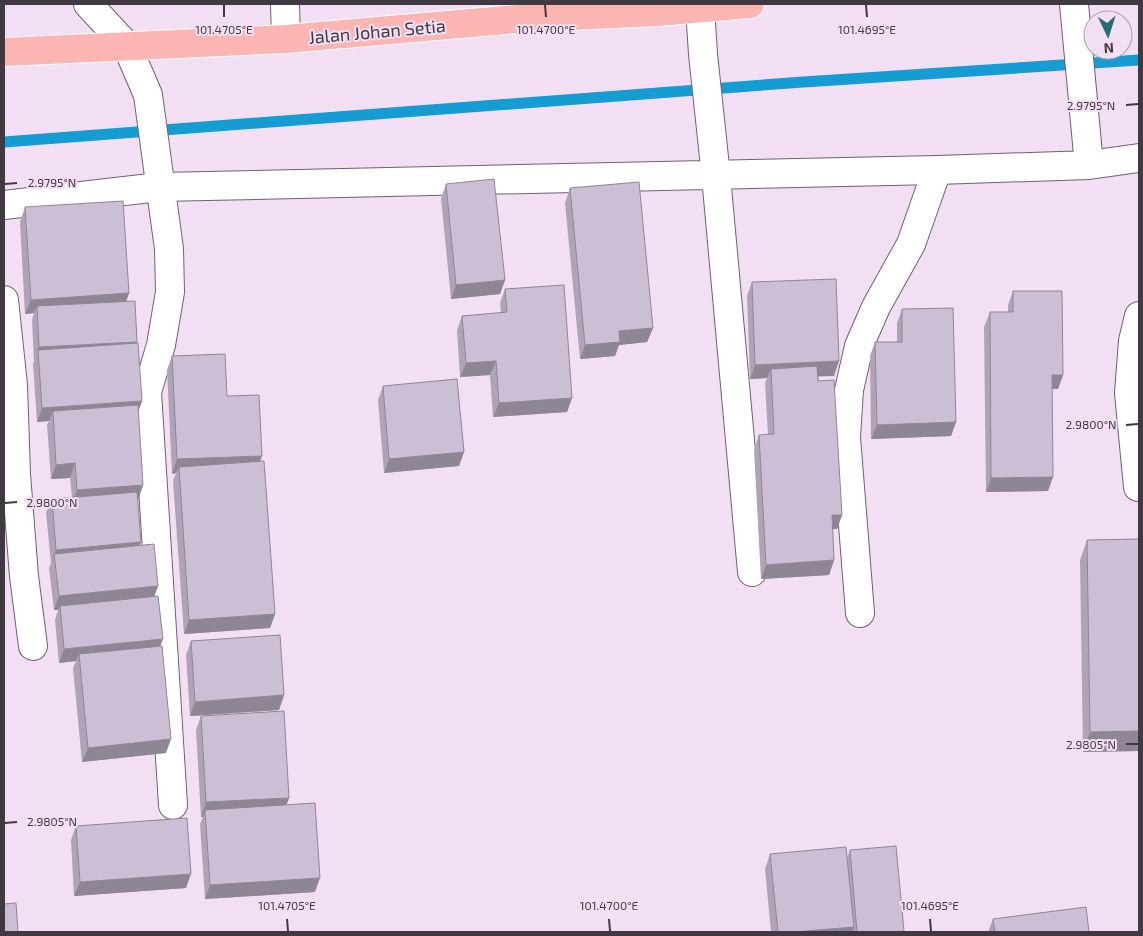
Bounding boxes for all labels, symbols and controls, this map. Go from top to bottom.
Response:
north arrow [1083,10,1133,60]
street label: Jalan Johan Setia [308,14,446,48]
text: 101.4705°E [195,22,253,36]
text: 101.4700°E [517,22,576,36]
text: 101.4695°E [838,22,896,36]
text: N [1103,40,1115,57]
text: 2.9795°N [1067,98,1115,112]
text: 2.9795°N [28,175,76,189]
text: 2.9800°N [1066,417,1116,431]
text: 2.9800°N [27,495,77,509]
text: 2.9805°N [1066,737,1116,751]
text: 2.9805°N [27,814,77,828]
text: 101.4705°E [258,898,316,912]
text: 101.4700°E [580,898,639,912]
text: 101.4695°E [901,898,959,912]

